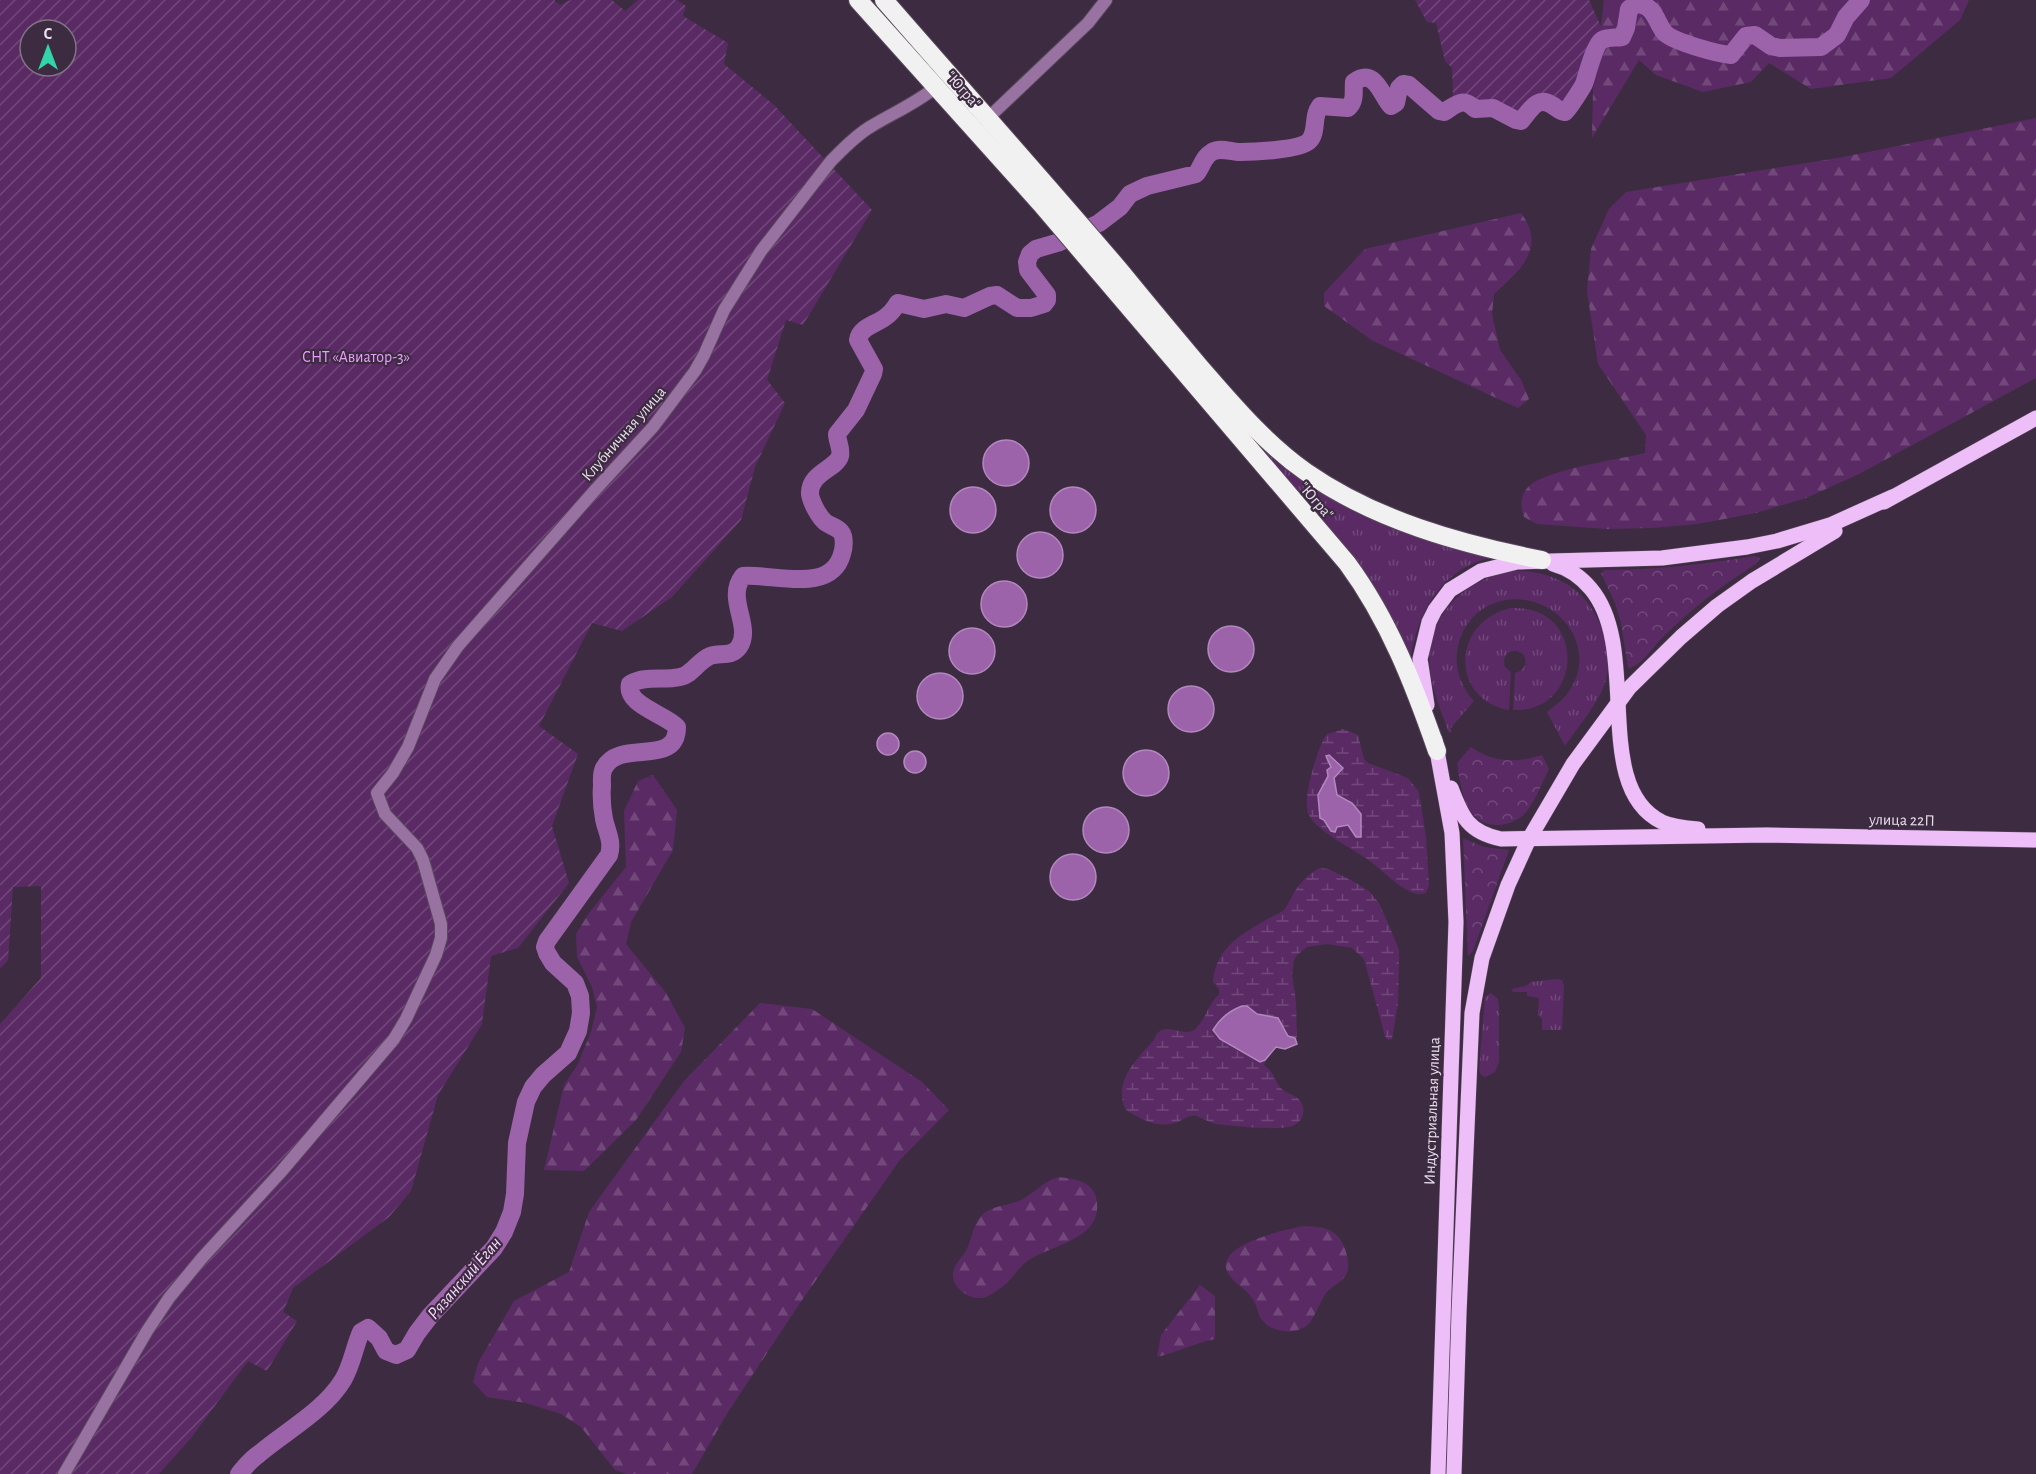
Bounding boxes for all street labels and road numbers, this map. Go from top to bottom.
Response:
street label: "Югра" [943,68,984,111]
street label: Клубничная улица [579,383,670,485]
street label: "Югра" [1296,479,1337,522]
street label: улица 22П [1868,811,1935,830]
street label: Индустриальная улица [1421,1037,1444,1185]

